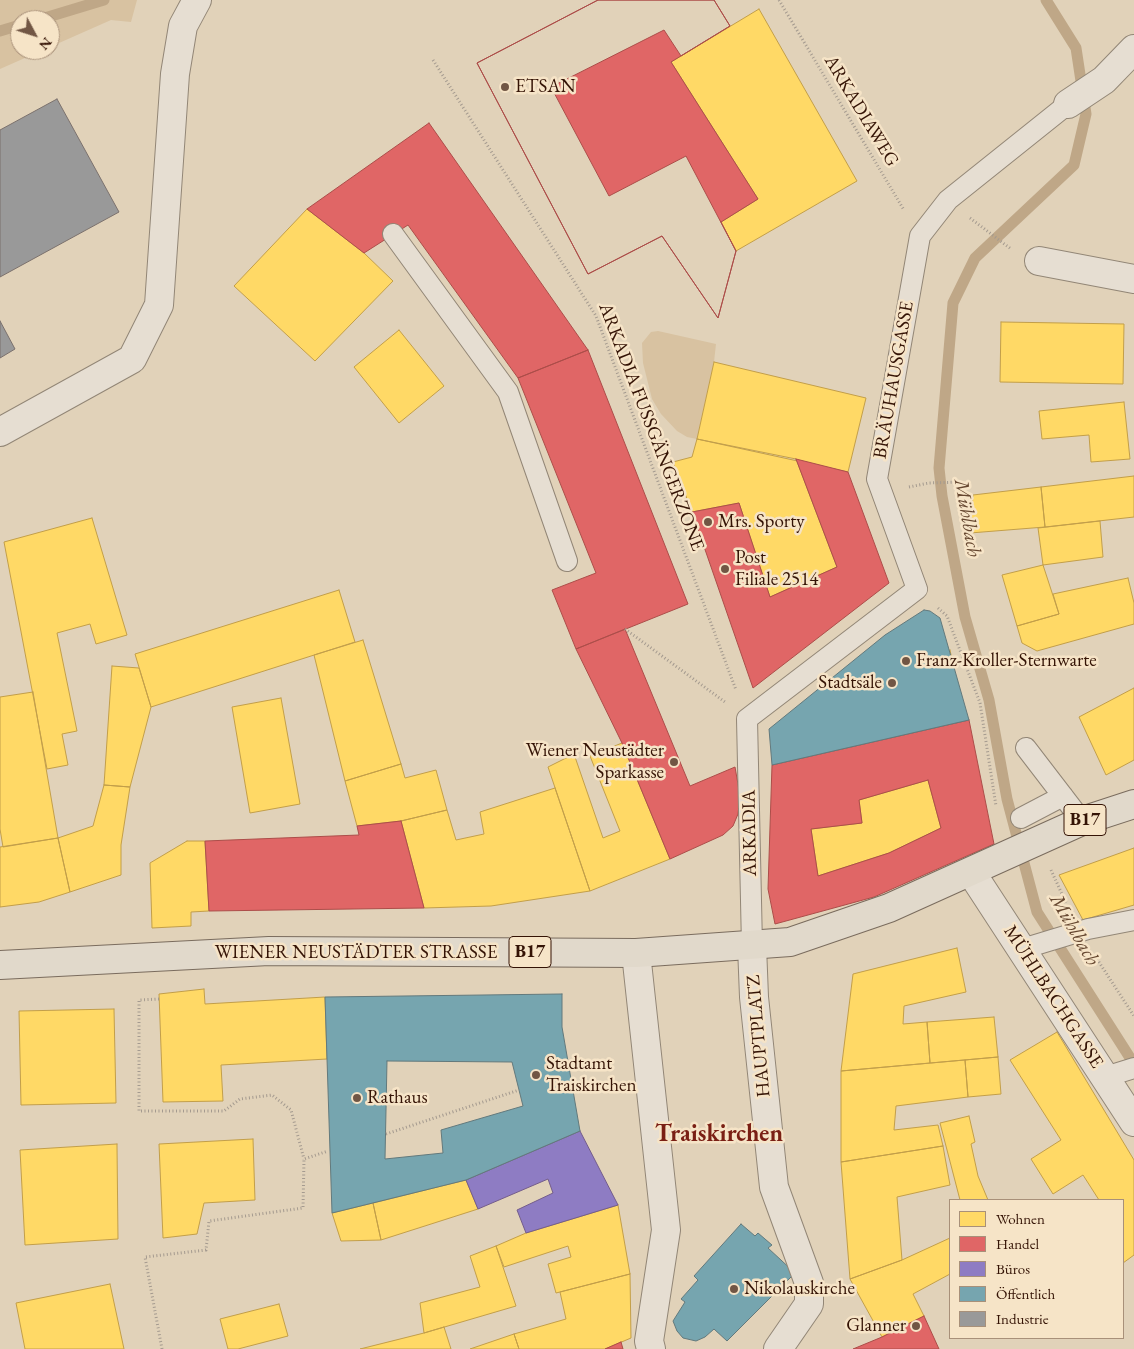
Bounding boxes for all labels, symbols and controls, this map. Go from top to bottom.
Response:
north arrow [10,10,60,60]
text: N [35,34,56,54]
street label: ARKADIAWEG [819,51,903,171]
place label: ETSAN [515,76,575,98]
marker: ETSAN [499,81,511,93]
street label: ARKADIA FUSSGÄNGERZONE [593,300,709,554]
street label: BRÄUHAUSGASSE [869,300,919,460]
water label: Mühlbach [948,477,986,559]
place label: Mrs. Sporty [718,511,805,533]
marker: Mrs. Sporty [702,516,714,528]
place label: Post Filiale 2514 [735,547,818,591]
marker: Post Filiale 2514 [719,563,731,575]
place label: Franz-Kroller-Sternwarte [916,650,1097,672]
marker: Franz-Kroller-Sternwarte [900,655,912,667]
place label: Stadtsäle [818,672,882,694]
marker: Stadtsäle [886,677,898,689]
place label: Wiener Neustädter Sparkasse [526,740,664,784]
marker: Wiener Neustädter Sparkasse [668,756,680,768]
street label: ARKADIA [738,789,762,877]
road number: B17 [1064,804,1106,836]
water label: Mühlbach [1044,890,1104,970]
street label: MÜHLBACHGASSE [998,921,1108,1073]
road number: B17 [509,936,551,968]
street label: WIENER NEUSTÄDTER STRASSE [215,942,497,964]
street label: HAUPTPLATZ [742,974,776,1098]
place label: Stadtamt Traiskirchen [546,1053,636,1097]
marker: Stadtamt Traiskirchen [530,1069,542,1081]
place label: Rathaus [367,1087,428,1109]
marker: Rathaus [351,1092,363,1104]
district label: Traiskirchen [655,1120,783,1148]
legend [949,1199,1124,1339]
text: Wohnen [996,1209,1045,1228]
text: Handel [996,1234,1039,1253]
text: Büros [996,1259,1030,1278]
place label: Nikolauskirche [744,1278,855,1300]
marker: Nikolauskirche [728,1283,740,1295]
text: Öffentlich [996,1284,1055,1303]
text: Industrie [996,1309,1049,1328]
place label: Glanner [846,1315,906,1337]
marker: Glanner [910,1320,922,1332]

